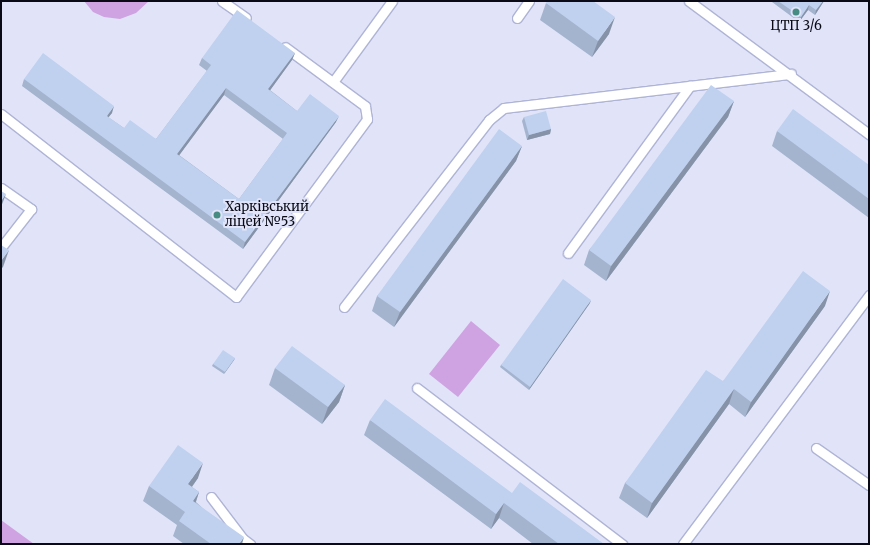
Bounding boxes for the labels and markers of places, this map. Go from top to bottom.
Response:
marker: ЦТП 3/6 [791,7,801,17]
place label: ЦТП 3/6 [770,18,822,34]
place label: Харківський ліцей №53 [225,200,309,231]
marker: Харківський ліцей №53 [212,210,222,220]

